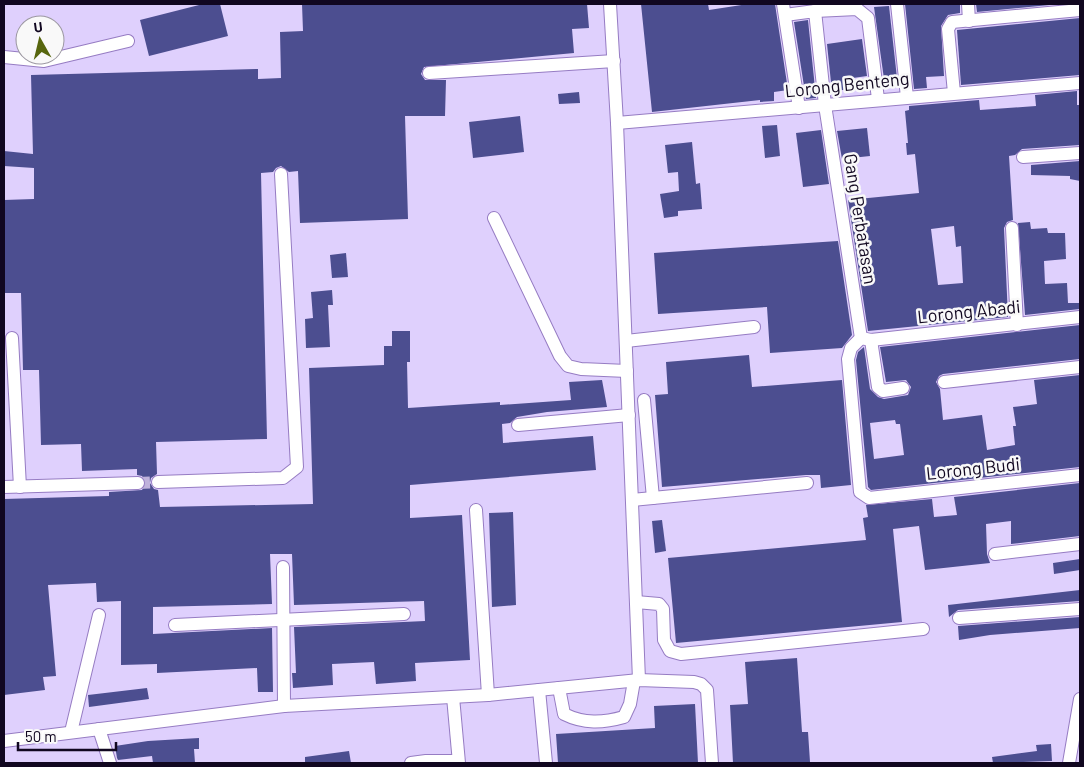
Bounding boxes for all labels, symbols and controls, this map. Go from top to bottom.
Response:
north arrow [15,15,65,65]
text: U [33,18,44,36]
street label: Lorong Benteng [784,67,910,101]
street label: Gang Perbatasan [840,152,882,286]
street label: Lorong Abadi [916,295,1022,327]
street label: Lorong Budi [925,452,1021,484]
scale bar [18,720,115,752]
text: 50 m [25,727,57,745]

